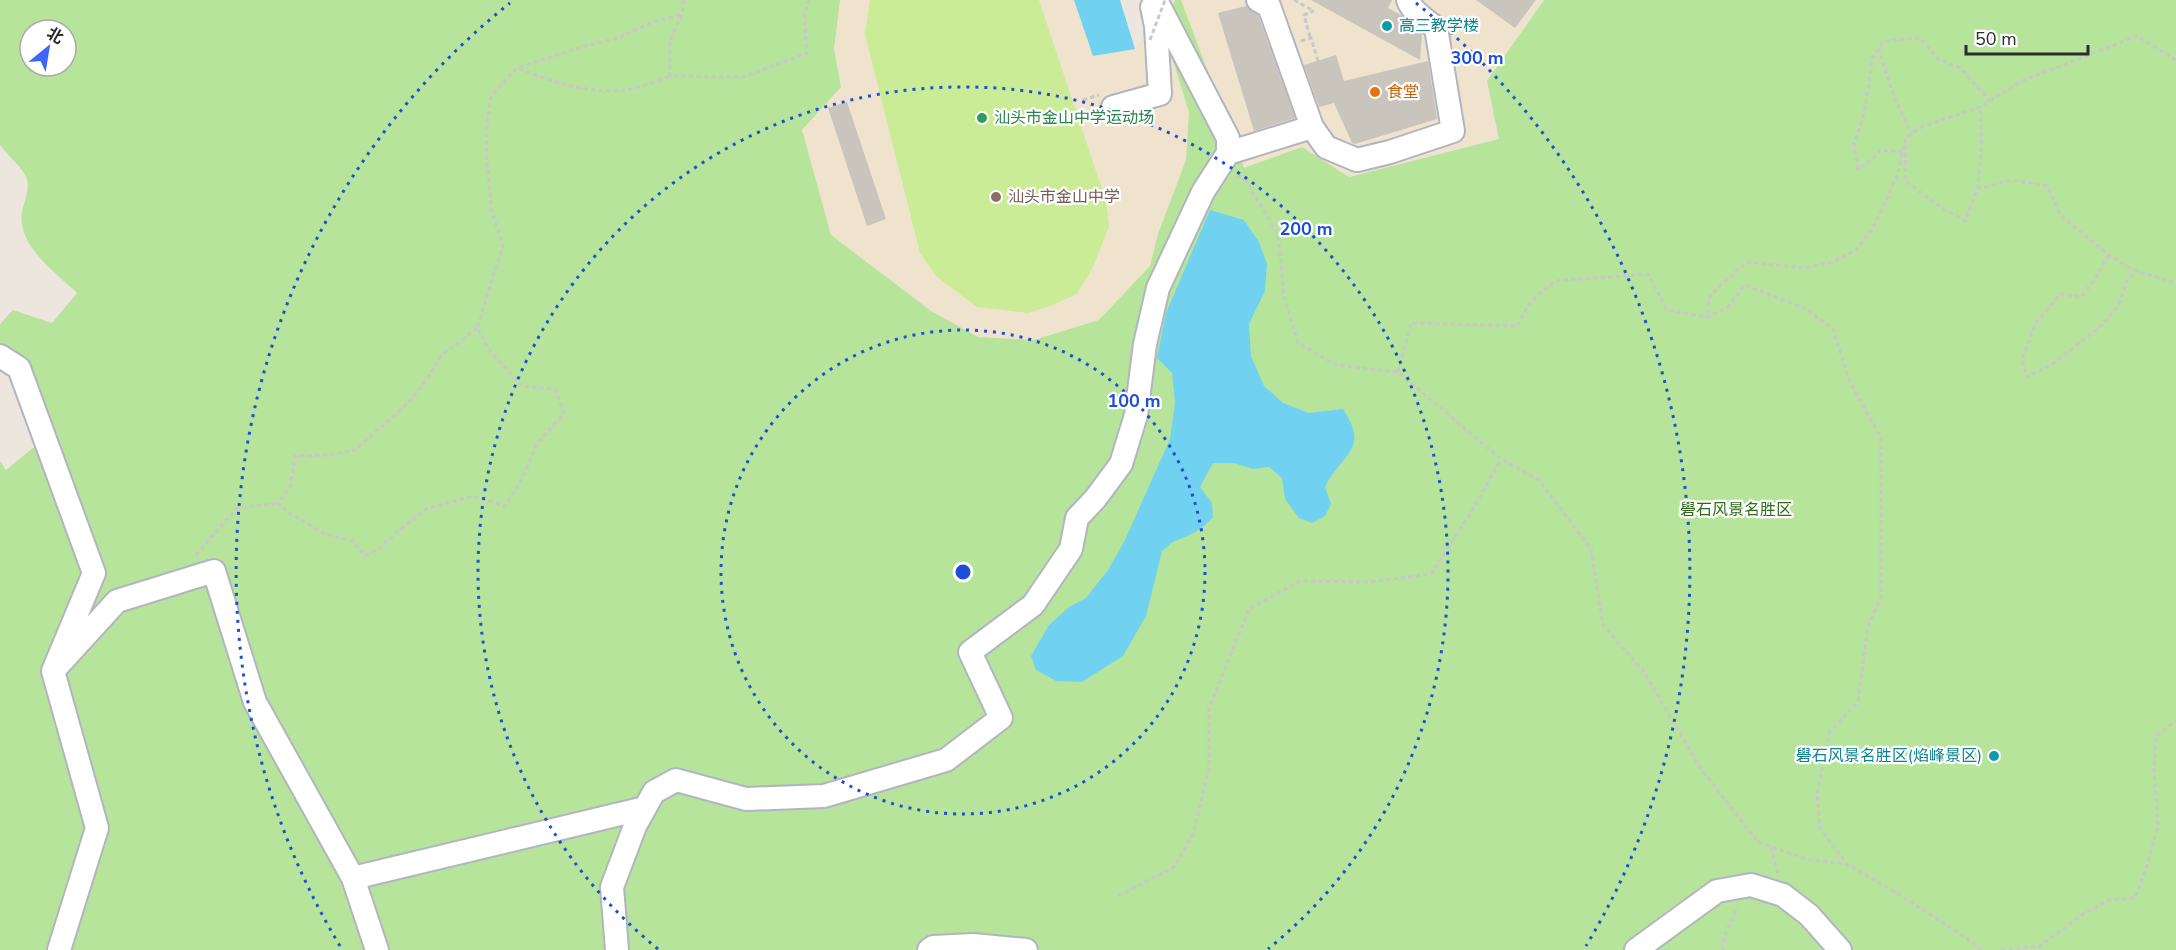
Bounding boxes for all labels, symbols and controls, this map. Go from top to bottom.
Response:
place label: 高三教学楼 [1399,15,1479,37]
north arrow [18,18,78,78]
scale bar [1966,18,2088,56]
marker: 高三教学楼 [1380,19,1394,33]
text: 北 [43,22,67,49]
text: 50 m [1975,27,2017,51]
text: 300 m [1450,46,1504,70]
place label: 食堂 [1387,81,1419,103]
marker: 食堂 [1368,85,1382,99]
place label: 汕头市金山中学运动场 [994,107,1154,129]
marker: 汕头市金山中学运动场 [975,111,989,125]
place label: 汕头市金山中学 [1008,186,1120,208]
marker: 汕头市金山中学 [989,190,1003,204]
text: 200 m [1279,217,1333,241]
text: 100 m [1107,389,1161,413]
park label: 礐石风景名胜区 [1680,499,1792,521]
centre of rings [953,562,973,582]
place label: 礐石风景名胜区(焰峰景区) [1796,745,1982,767]
marker: 礐石风景名胜区(焰峰景区) [1987,749,2001,763]

